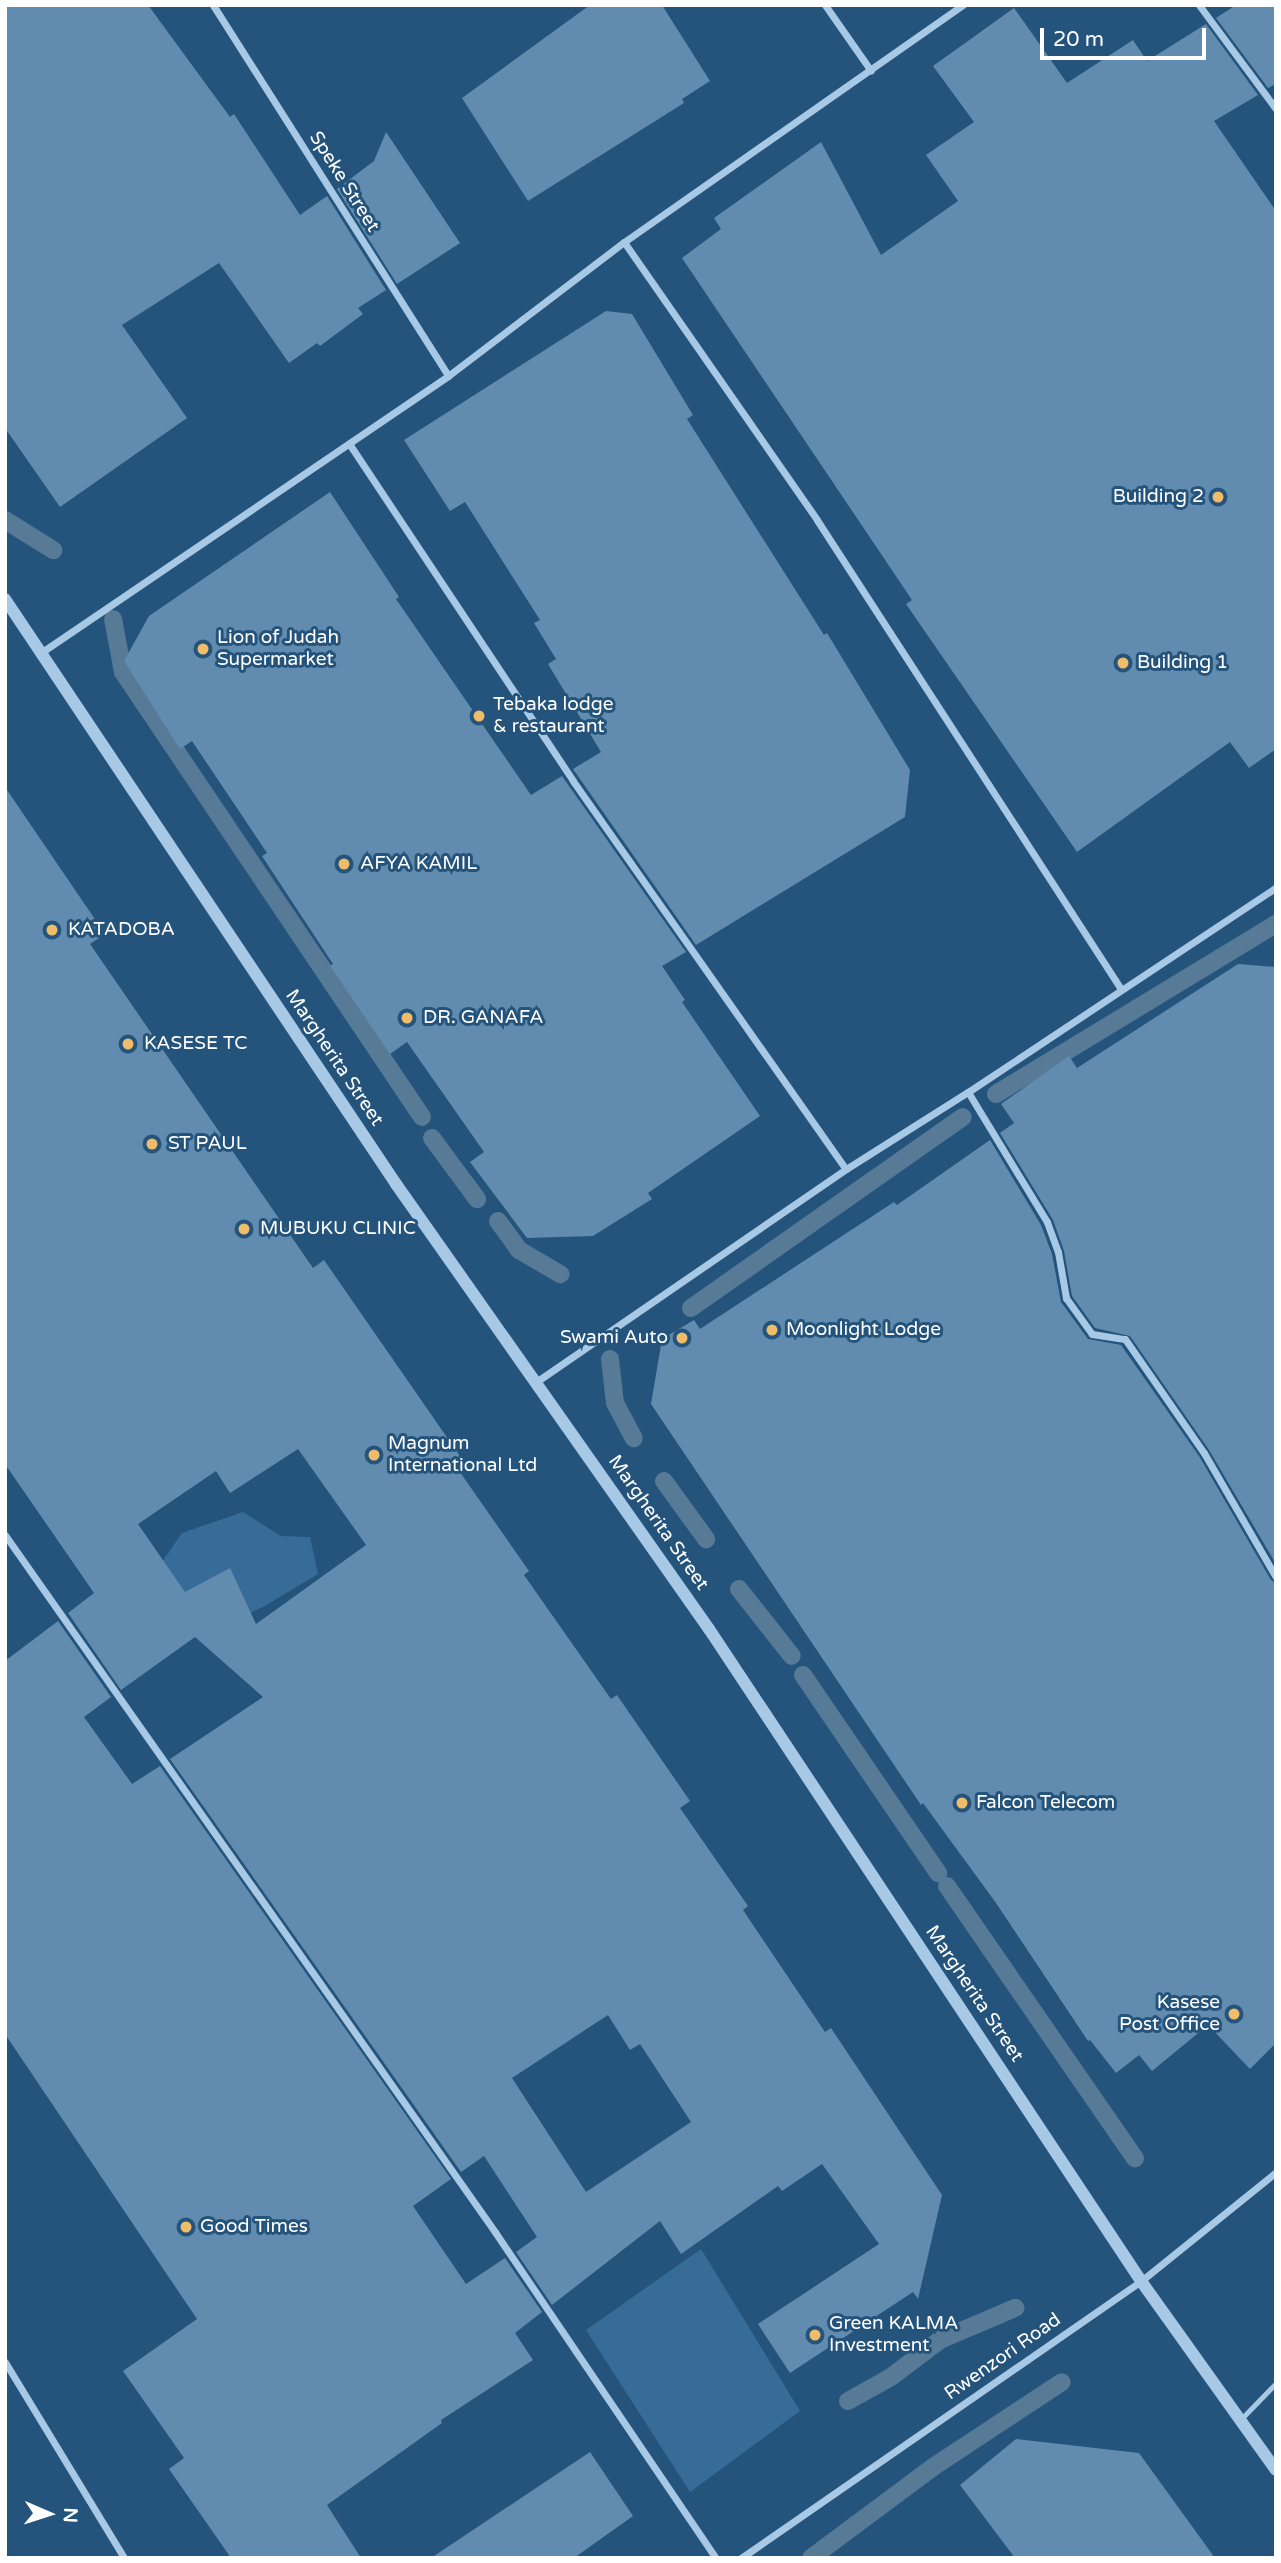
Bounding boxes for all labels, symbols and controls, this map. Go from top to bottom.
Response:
scale bar [1043,14,1209,58]
text: 20 m [1053,27,1104,52]
street label: Speke Street [304,127,384,237]
place label: Building 2 [1113,486,1204,508]
marker: Building 2 [1210,489,1226,505]
place label: Lion of Judah Supermarket [217,627,339,671]
marker: Lion of Judah Supermarket [195,641,211,657]
place label: Building 1 [1137,652,1228,674]
marker: Building 1 [1115,655,1131,671]
place label: Tebaka lodge & restaurant [493,694,614,738]
marker: Tebaka lodge & restaurant [471,708,487,724]
place label: AFYA KAMIL [360,853,477,875]
marker: AFYA KAMIL [334,854,354,874]
place label: KATADOBA [68,919,175,941]
marker: KATADOBA [42,920,62,940]
street label: Margherita Street [280,985,388,1131]
place label: DR. GANAFA [423,1007,543,1029]
marker: DR. GANAFA [397,1008,417,1028]
place label: KASESE TC [144,1033,247,1055]
marker: KASESE TC [118,1034,138,1054]
place label: ST PAUL [168,1133,247,1155]
marker: ST PAUL [142,1134,162,1154]
place label: MUBUKU CLINIC [260,1218,416,1240]
marker: MUBUKU CLINIC [234,1219,254,1239]
place label: Moonlight Lodge [786,1319,941,1341]
marker: Moonlight Lodge [764,1322,780,1338]
place label: Swami Auto [560,1327,668,1349]
marker: Swami Auto [674,1330,690,1346]
place label: Magnum International Ltd [388,1433,537,1477]
marker: Magnum International Ltd [366,1447,382,1463]
street label: Margherita Street [603,1451,713,1595]
place label: Falcon Telecom [976,1792,1115,1814]
marker: Falcon Telecom [954,1795,970,1811]
street label: Margherita Street [920,1921,1028,2067]
place label: Kasese Post Office [1119,1992,1220,2036]
marker: Kasese Post Office [1226,2006,1242,2022]
place label: Good Times [200,2216,308,2238]
marker: Good Times [178,2219,194,2235]
street label: Rwenzori Road [941,2309,1065,2405]
place label: Green KALMA Investment [829,2313,958,2357]
marker: Green KALMA Investment [807,2327,823,2343]
north arrow [14,2479,84,2549]
text: N [59,2507,81,2523]

